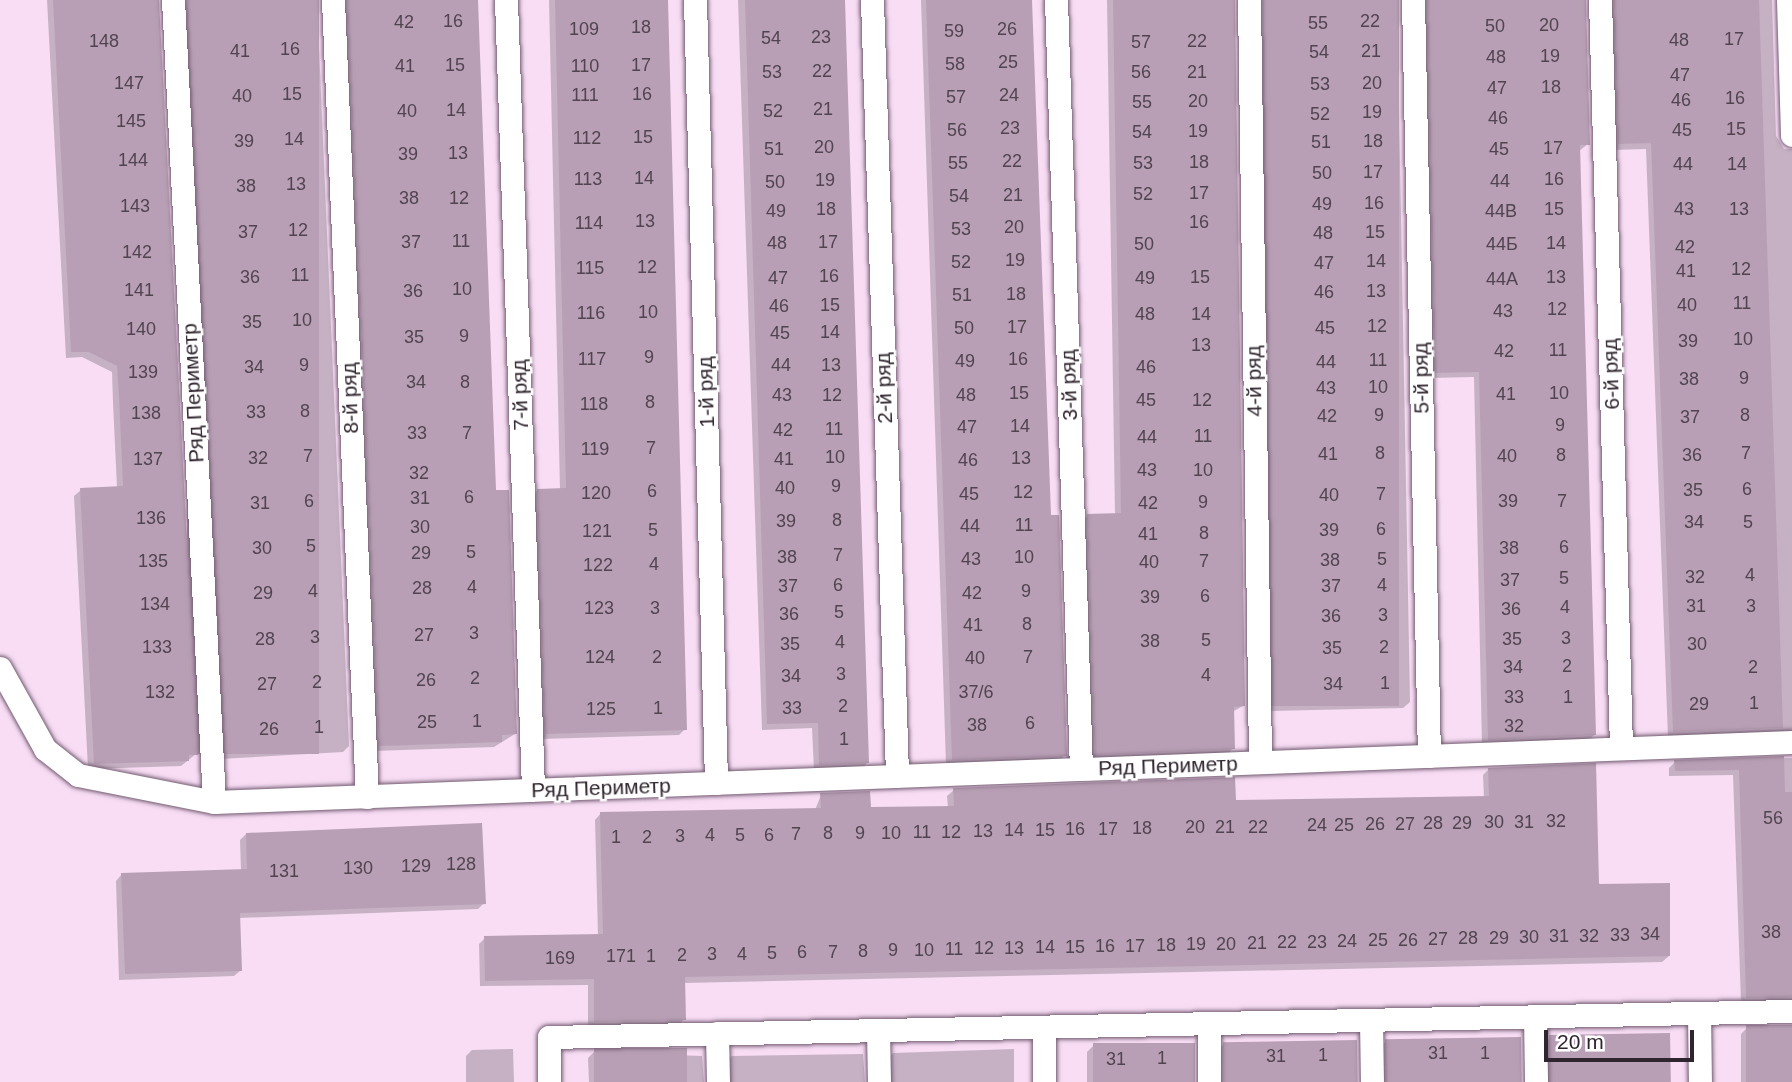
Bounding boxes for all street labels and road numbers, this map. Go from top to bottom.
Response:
street label: Ряд Периметр [177,323,209,463]
street label: 6-й ряд [1597,338,1625,410]
street label: 5-й ряд [1408,342,1434,414]
street label: 4-й ряд [1241,345,1267,417]
street label: 3-й ряд [1055,349,1083,421]
street label: 2-й ряд [870,352,898,424]
street label: 1-й ряд [692,356,720,428]
street label: 7-й ряд [506,359,534,431]
street label: 8-й ряд [336,362,364,434]
street label: Ряд Периметр [1098,751,1238,781]
street label: Ряд Периметр [531,773,671,803]

